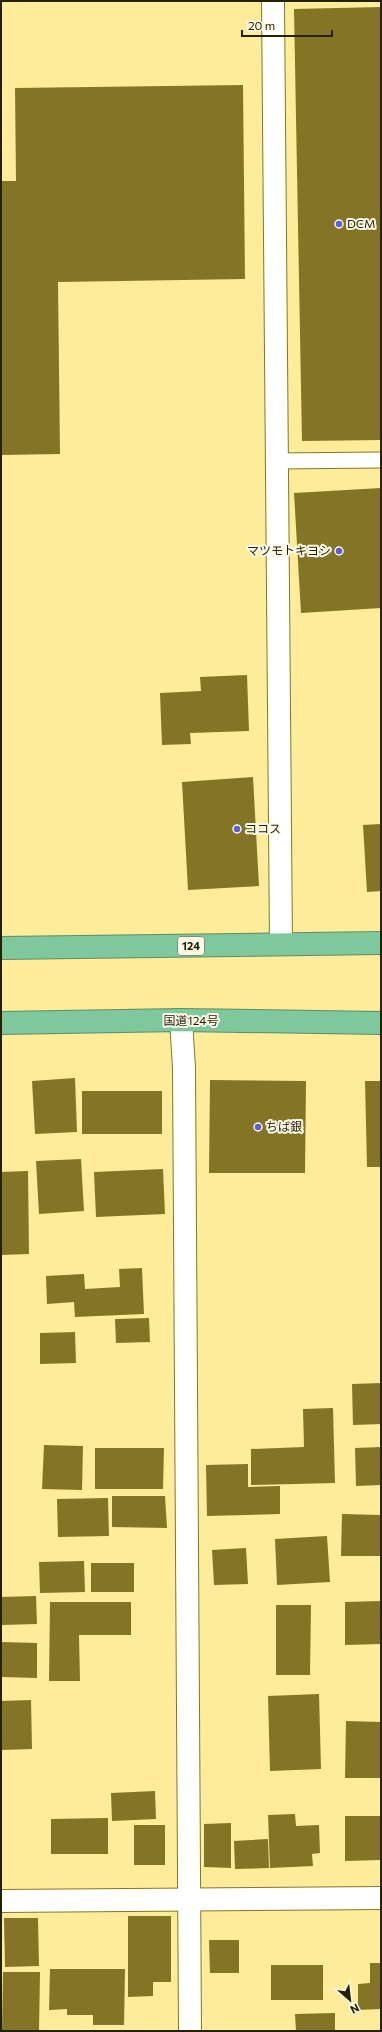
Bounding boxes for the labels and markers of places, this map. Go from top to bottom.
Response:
place label: DCM [347,216,376,230]
marker: DCM [334,219,344,229]
place label: マツモトキヨシ [247,543,331,557]
marker: マツモトキヨシ [334,546,344,556]
place label: ココス [245,821,281,835]
marker: ココス [232,824,242,834]
place label: ちば銀 [266,1119,302,1133]
marker: ちば銀 [253,1122,263,1132]

